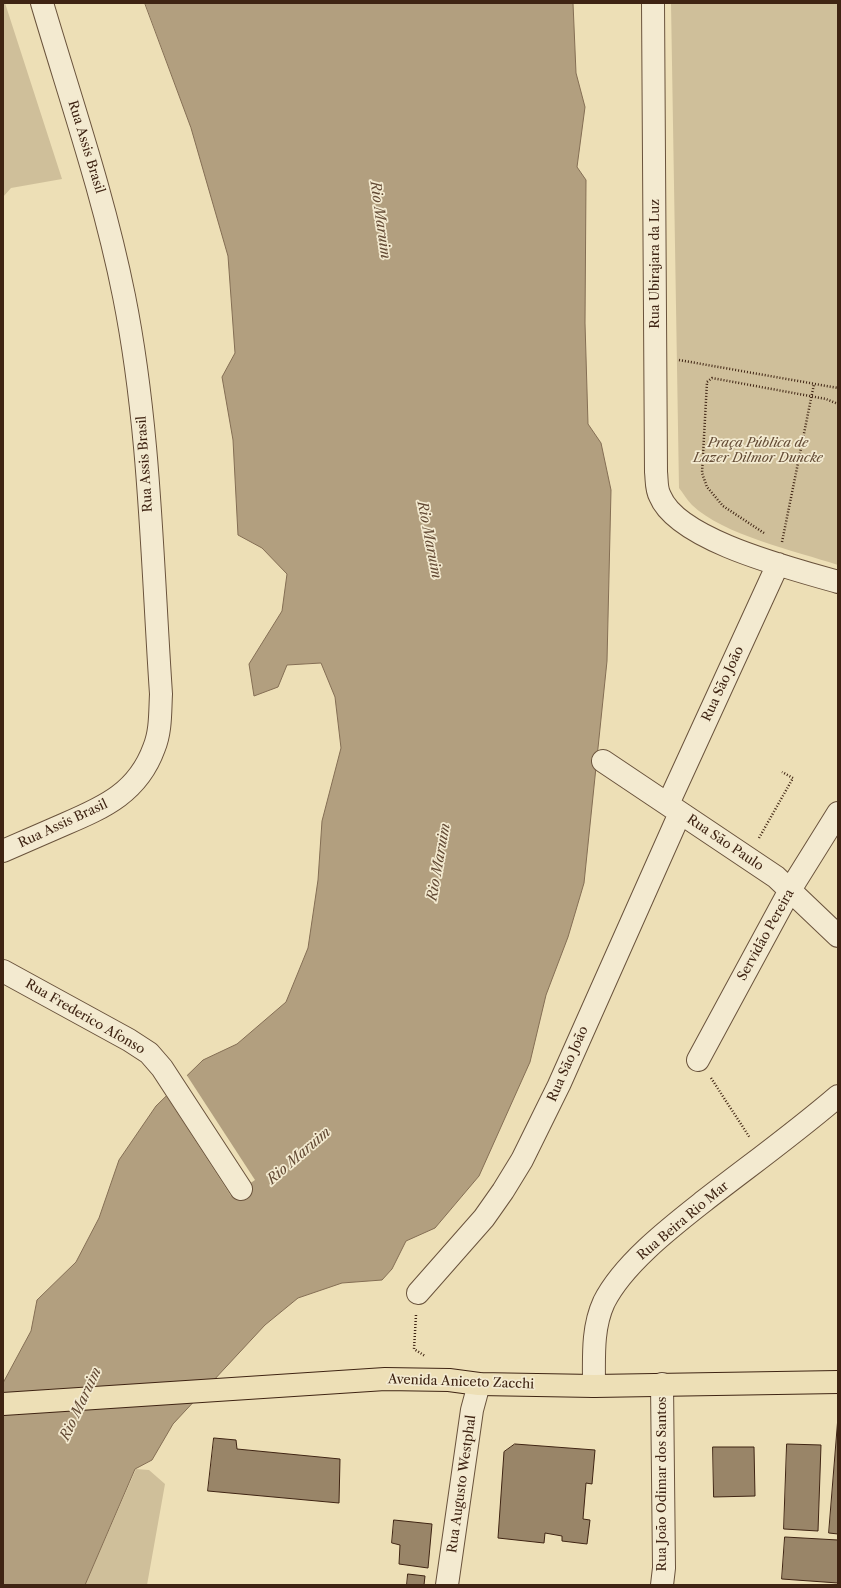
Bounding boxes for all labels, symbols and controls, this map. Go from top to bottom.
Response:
street label: Rua Assis Brasil [64,99,108,195]
water label: Rio Maruim [366,180,394,260]
street label: Rua Ubirajara da Luz [647,199,663,329]
street label: Rua Assis Brasil [134,415,156,513]
park label: Praça Pública de Lazer Dilmor Duncke [693,435,823,466]
water label: Rio Maruim [413,500,445,580]
street label: Rua São João [699,644,747,724]
street label: Rua Assis Brasil [16,797,110,851]
street label: Rua São Paulo [684,812,766,874]
water label: Rio Maruim [424,822,454,902]
street label: Servidão Pereira [734,887,798,983]
street label: Rua Frederico Afonso [22,976,148,1058]
street label: Rua São João [544,1024,592,1104]
water label: Rio Maruim [264,1124,334,1188]
street label: Rua Beira Rio Mar [634,1178,732,1264]
water label: Rio Maruim [57,1365,105,1443]
street label: Avenida Aniceto Zacchi [388,1372,534,1392]
street label: Rua João Odimar dos Santos [654,1396,670,1572]
street label: Rua Augusto Westphal [445,1414,479,1554]

